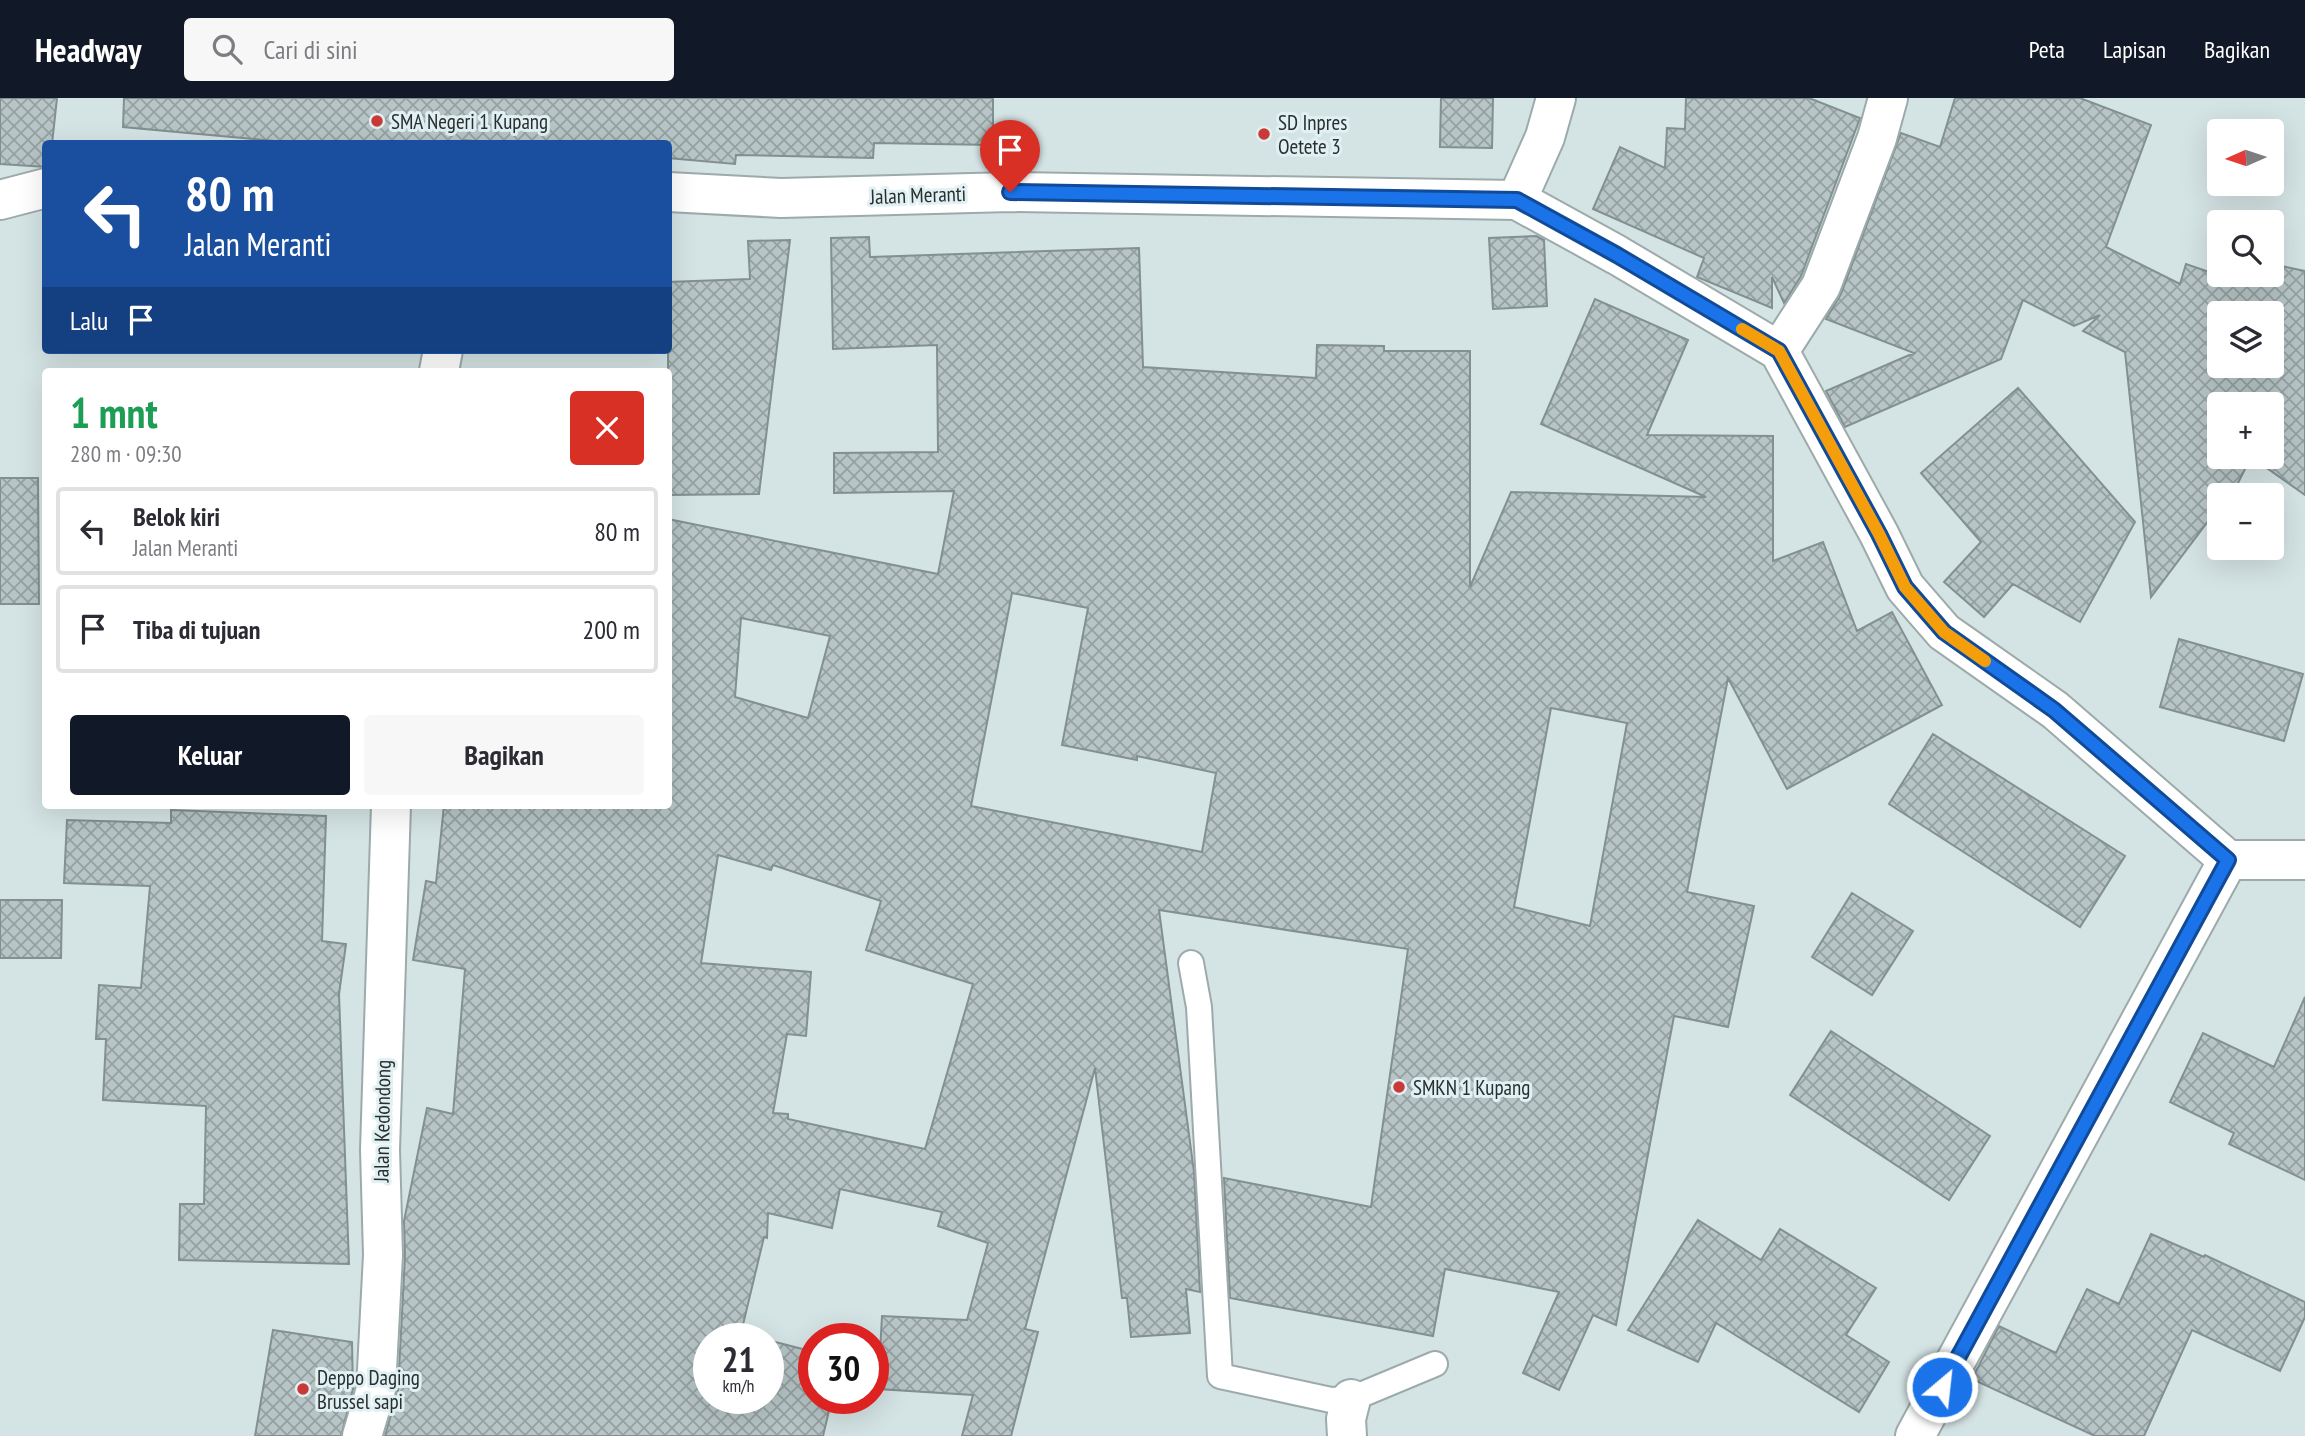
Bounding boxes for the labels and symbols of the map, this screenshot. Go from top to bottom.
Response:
place label: SMA Negeri 1 Kupang [391,108,548,135]
place label: SD Inpres Oetete 3 [1278,109,1347,160]
marker: SMA Negeri 1 Kupang [369,113,385,129]
north arrow [2207,119,2284,196]
pin [980,120,1040,192]
marker: SD Inpres Oetete 3 [1256,126,1272,142]
street label: Jalan Meranti [868,180,967,210]
street label: Jalan Kedondong [367,1060,397,1183]
place label: SMKN 1 Kupang [1413,1074,1530,1101]
marker: SMKN 1 Kupang [1391,1079,1407,1095]
speed limit sign: 30 [798,1323,889,1414]
position arrow [1905,1350,1979,1424]
place label: Deppo Daging Brussel sapi [317,1364,420,1415]
marker: Deppo Daging Brussel sapi [295,1381,311,1397]

